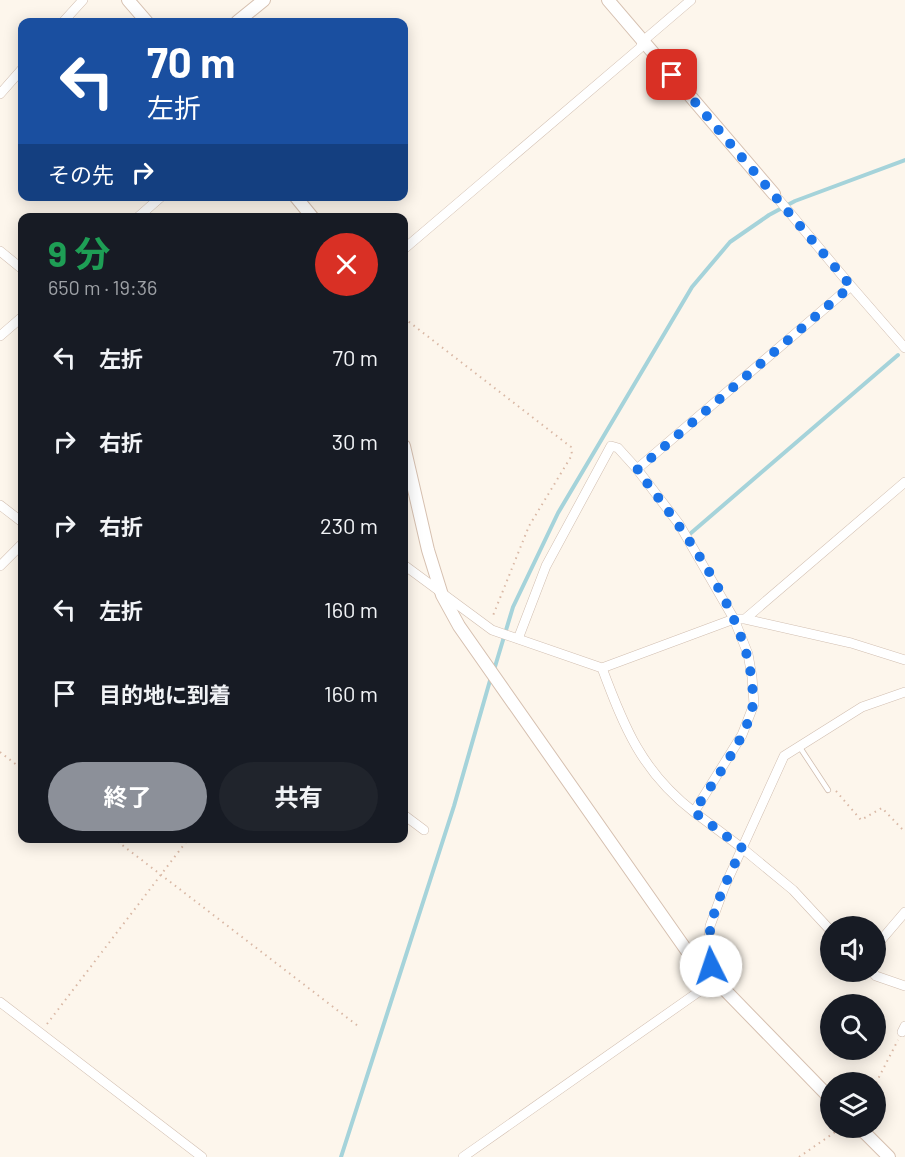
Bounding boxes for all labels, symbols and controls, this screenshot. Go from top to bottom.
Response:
text: 70 m [147,36,235,86]
icon: left [48,42,126,120]
pin [646,49,697,100]
icon: arrive [655,58,688,91]
text: 左折 [147,91,201,123]
icon: right [126,156,159,189]
text: その先 [48,161,114,187]
text: 9 分 [48,231,110,274]
button: close [315,233,378,296]
text: 650 m · 19:36 [48,275,157,299]
icon: left [48,341,81,374]
text: 70 m [333,344,378,370]
text: 左折 [99,345,143,371]
icon: right [48,425,81,458]
text: 30 m [332,428,378,454]
text: 右折 [99,429,143,455]
icon: right [48,509,81,542]
text: 230 m [320,512,378,538]
text: 右折 [99,513,143,539]
icon: left [48,593,81,626]
text: 160 m [324,596,378,622]
text: 左折 [99,597,143,623]
icon: arrive [48,677,81,710]
text: 160 m [324,680,378,706]
text: 目的地に到着 [99,681,231,707]
button: 終了 [48,762,207,831]
button: 共有 [219,762,378,831]
map controls [820,916,886,1138]
button: sound [820,916,886,982]
position arrow [679,934,743,998]
button: search [820,994,886,1060]
button: layers [820,1072,886,1138]

